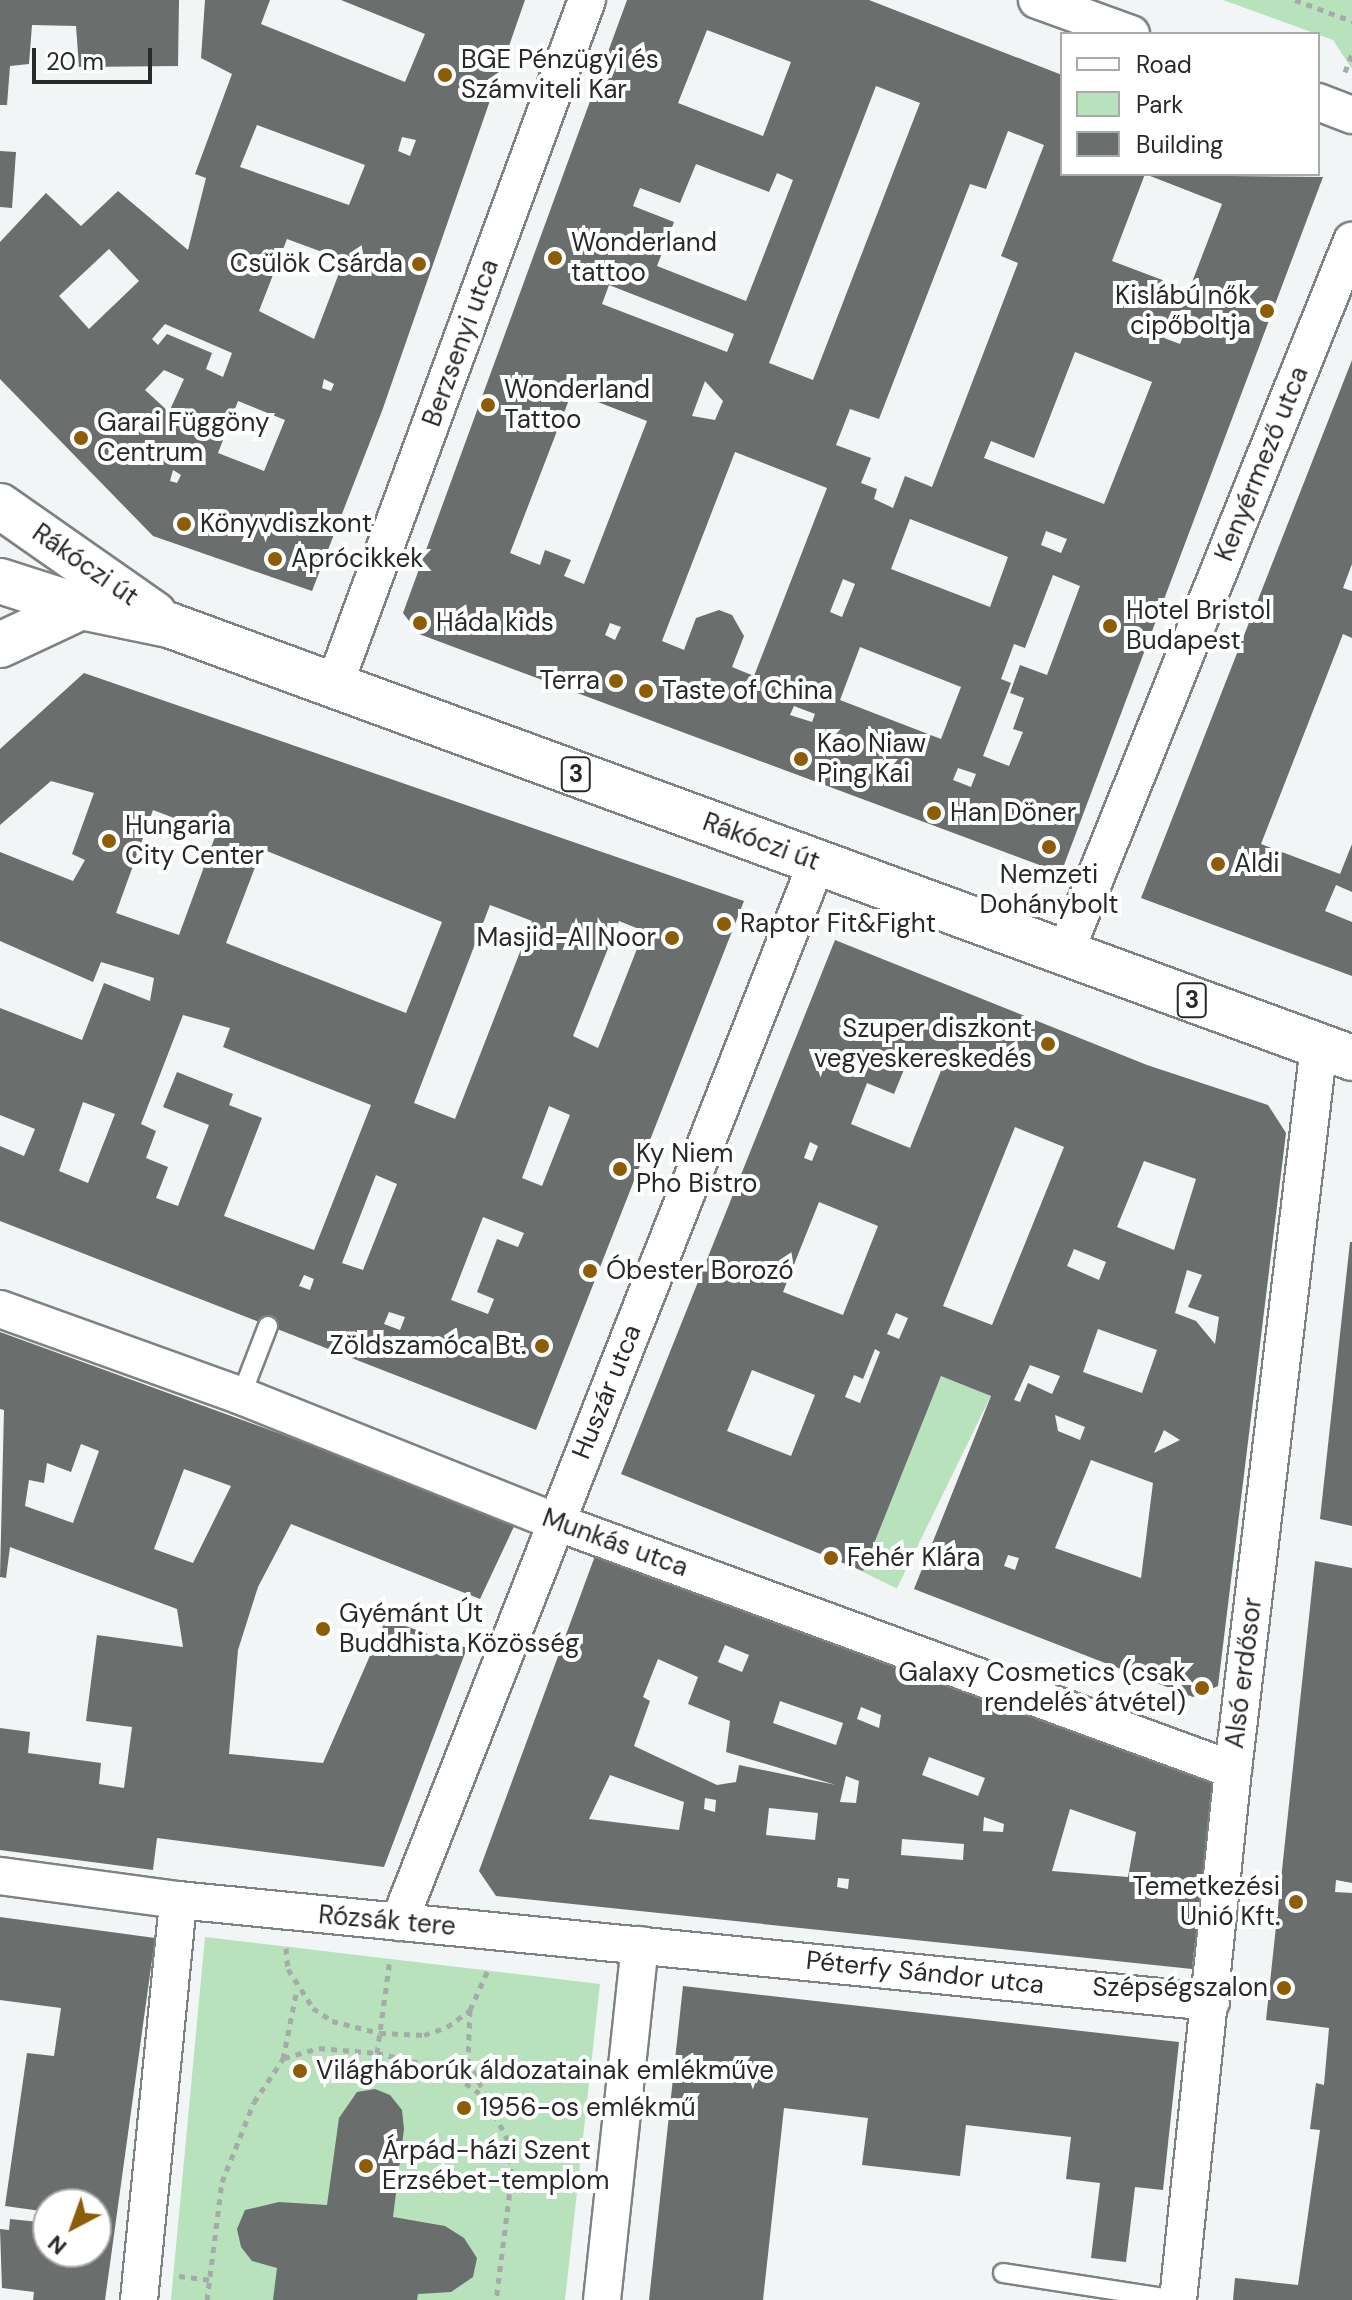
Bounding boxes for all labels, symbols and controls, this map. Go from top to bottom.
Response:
scale bar [36,32,156,82]
legend [1060,32,1320,176]
place label: BGE Pénzügyi és Számviteli Kar [461,44,659,106]
text: 20 m [46,46,104,77]
text: Road [1136,49,1192,80]
marker: BGE Pénzügyi és Számviteli Kar [436,66,454,84]
text: Park [1136,89,1183,120]
text: Building [1136,129,1223,160]
place label: Wonderland tattoo [571,227,717,288]
place label: Csülök Csárda [230,248,403,280]
marker: Wonderland tattoo [546,249,564,267]
marker: Csülök Csárda [410,255,428,273]
street label: Berzsenyi utca [416,255,506,431]
place label: Kislábú nők cipőboltja [1115,280,1251,342]
marker: Kislábú nők cipőboltja [1258,302,1276,320]
street label: Kenyérmező utca [1209,362,1315,566]
place label: Wonderland Tattoo [504,374,650,436]
marker: Wonderland Tattoo [479,396,497,414]
place label: Garai Függöny Centrum [97,407,269,468]
marker: Garai Függöny Centrum [72,429,90,447]
place label: Könyvdiszkont [200,508,372,540]
marker: Könyvdiszkont [175,515,193,533]
street label: Rákóczi út [26,517,144,613]
place label: Aprócikkek [291,543,423,575]
marker: Aprócikkek [266,550,284,568]
place label: Hotel Bristol Budapest [1126,595,1271,656]
place label: Háda kids [436,607,554,639]
marker: Háda kids [411,614,429,632]
marker: Hotel Bristol Budapest [1101,617,1119,635]
place label: Terra [540,665,600,697]
marker: Terra [607,672,625,690]
place label: Taste of China [662,675,833,707]
marker: Taste of China [637,682,655,700]
place label: Kao Niaw Ping Kai [817,728,926,790]
marker: Kao Niaw Ping Kai [792,750,810,768]
road number: 3 [560,754,592,794]
place label: Han Döner [950,797,1076,829]
marker: Han Döner [925,804,943,822]
street label: Rákóczi út [698,807,824,877]
place label: Hungaria City Center [125,810,264,872]
marker: Hungaria City Center [100,832,118,850]
marker: Nemzeti Dohánybolt [1040,838,1058,856]
place label: Aldi [1234,848,1280,880]
marker: Aldi [1209,855,1227,873]
place label: Nemzeti Dohánybolt [979,859,1119,920]
place label: Raptor Fit&Fight [740,908,936,940]
marker: Raptor Fit&Fight [715,915,733,933]
place label: Masjid-Al Noor [476,922,656,954]
marker: Masjid-Al Noor [663,929,681,947]
road number: 3 [1176,980,1208,1020]
place label: Szuper diszkont vegyeskereskedés [814,1013,1032,1074]
marker: Szuper diszkont vegyeskereskedés [1039,1035,1057,1053]
place label: Ky Niem Pho Bistro [636,1138,757,1200]
marker: Ky Niem Pho Bistro [611,1160,629,1178]
place label: Óbester Borozó [606,1255,794,1287]
marker: Óbester Borozó [581,1262,599,1280]
street label: Huszár utca [566,1320,648,1464]
place label: Zöldszamóca Bt. [330,1330,526,1362]
marker: Zöldszamóca Bt. [533,1337,551,1355]
street label: Munkás utca [538,1502,692,1584]
place label: Fehér Klára [847,1542,980,1574]
marker: Fehér Klára [822,1549,840,1567]
street label: Alsó erdősor [1219,1596,1269,1750]
place label: Gyémánt Út Buddhista Közösség [339,1598,579,1660]
marker: Gyémánt Út Buddhista Közösség [314,1620,332,1638]
place label: Galaxy Cosmetics (csak rendelés átvétel) [898,1657,1186,1718]
marker: Galaxy Cosmetics (csak rendelés átvétel) [1193,1679,1211,1697]
place label: Temetkezési Unió Kft. [1132,1871,1280,1932]
marker: Temetkezési Unió Kft. [1287,1893,1305,1911]
street label: Rózsák tere [317,1899,457,1943]
street label: Péterfy Sándor utca [804,1945,1046,2001]
place label: Szépségszalon [1092,1972,1268,2004]
marker: Szépségszalon [1275,1979,1293,1997]
place label: Világháborúk áldozatainak emlékműve [316,2055,774,2087]
marker: Világháborúk áldozatainak emlékműve [291,2062,309,2080]
place label: 1956-os emlékmű [480,2092,696,2124]
marker: 1956-os emlékmű [455,2099,473,2117]
place label: Árpád-házi Szent Erzsébet-templom [382,2135,609,2196]
marker: Árpád-házi Szent Erzsébet-templom [357,2157,375,2175]
north arrow [32,2188,112,2268]
text: N [42,2229,73,2261]

